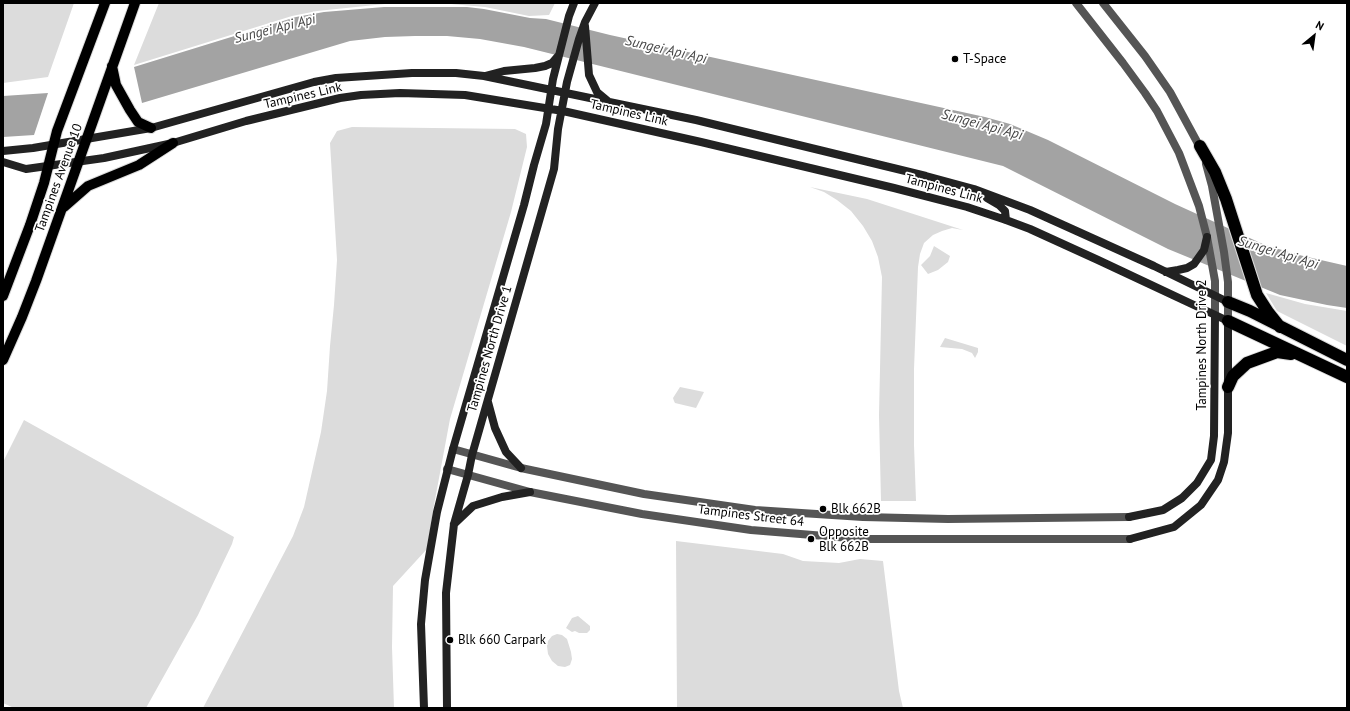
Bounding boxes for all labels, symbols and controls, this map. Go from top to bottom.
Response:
water label: Sungei Api Api [233,11,317,47]
north arrow [1294,16,1334,56]
text: N [1313,18,1326,33]
water label: Sungei Api Api [624,32,708,68]
place label: T-Space [963,51,1006,67]
marker: T-Space [950,54,960,64]
street label: Tampines Link [262,79,344,113]
street label: Tampines Link [588,96,670,130]
water label: Sungei Api Api [940,106,1024,144]
street label: Tampines Avenue 10 [32,122,86,234]
street label: Tampines Link [904,171,984,207]
water label: Sungei Api Api [1236,233,1320,273]
street label: Tampines North Drive 2 [1194,279,1210,411]
street label: Tampines North Drive 1 [464,284,516,414]
place label: Blk 662B [831,501,881,517]
street label: Tampines Street 64 [697,502,805,530]
marker: Blk 662B [818,504,828,514]
place label: Opposite Blk 662B [819,524,869,555]
marker: Opposite Blk 662B [806,534,816,544]
place label: Blk 660 Carpark [458,632,546,648]
marker: Blk 660 Carpark [445,635,455,645]

